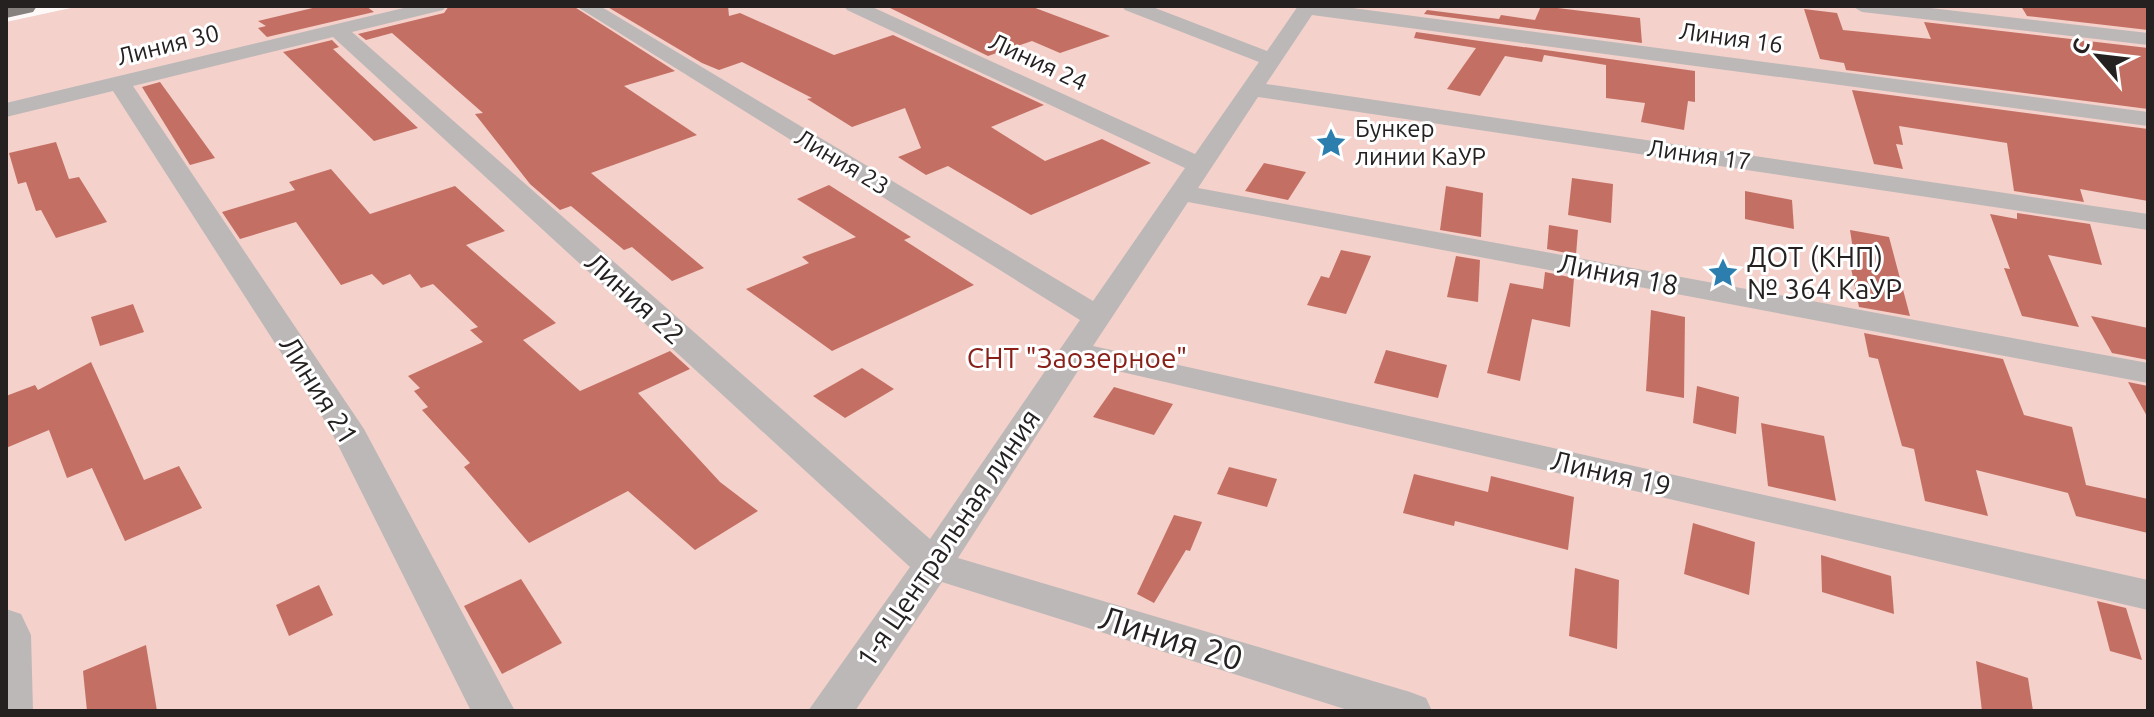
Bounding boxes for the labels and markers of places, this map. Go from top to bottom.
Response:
place label: Бункер линии КаУР [1355,115,1486,170]
place icon: Бункер линии КаУР [1314,126,1348,160]
place label: ДОТ (КНП) № 364 КаУР [1747,241,1902,304]
place icon: ДОТ (КНП) № 364 КаУР [1706,256,1740,290]

